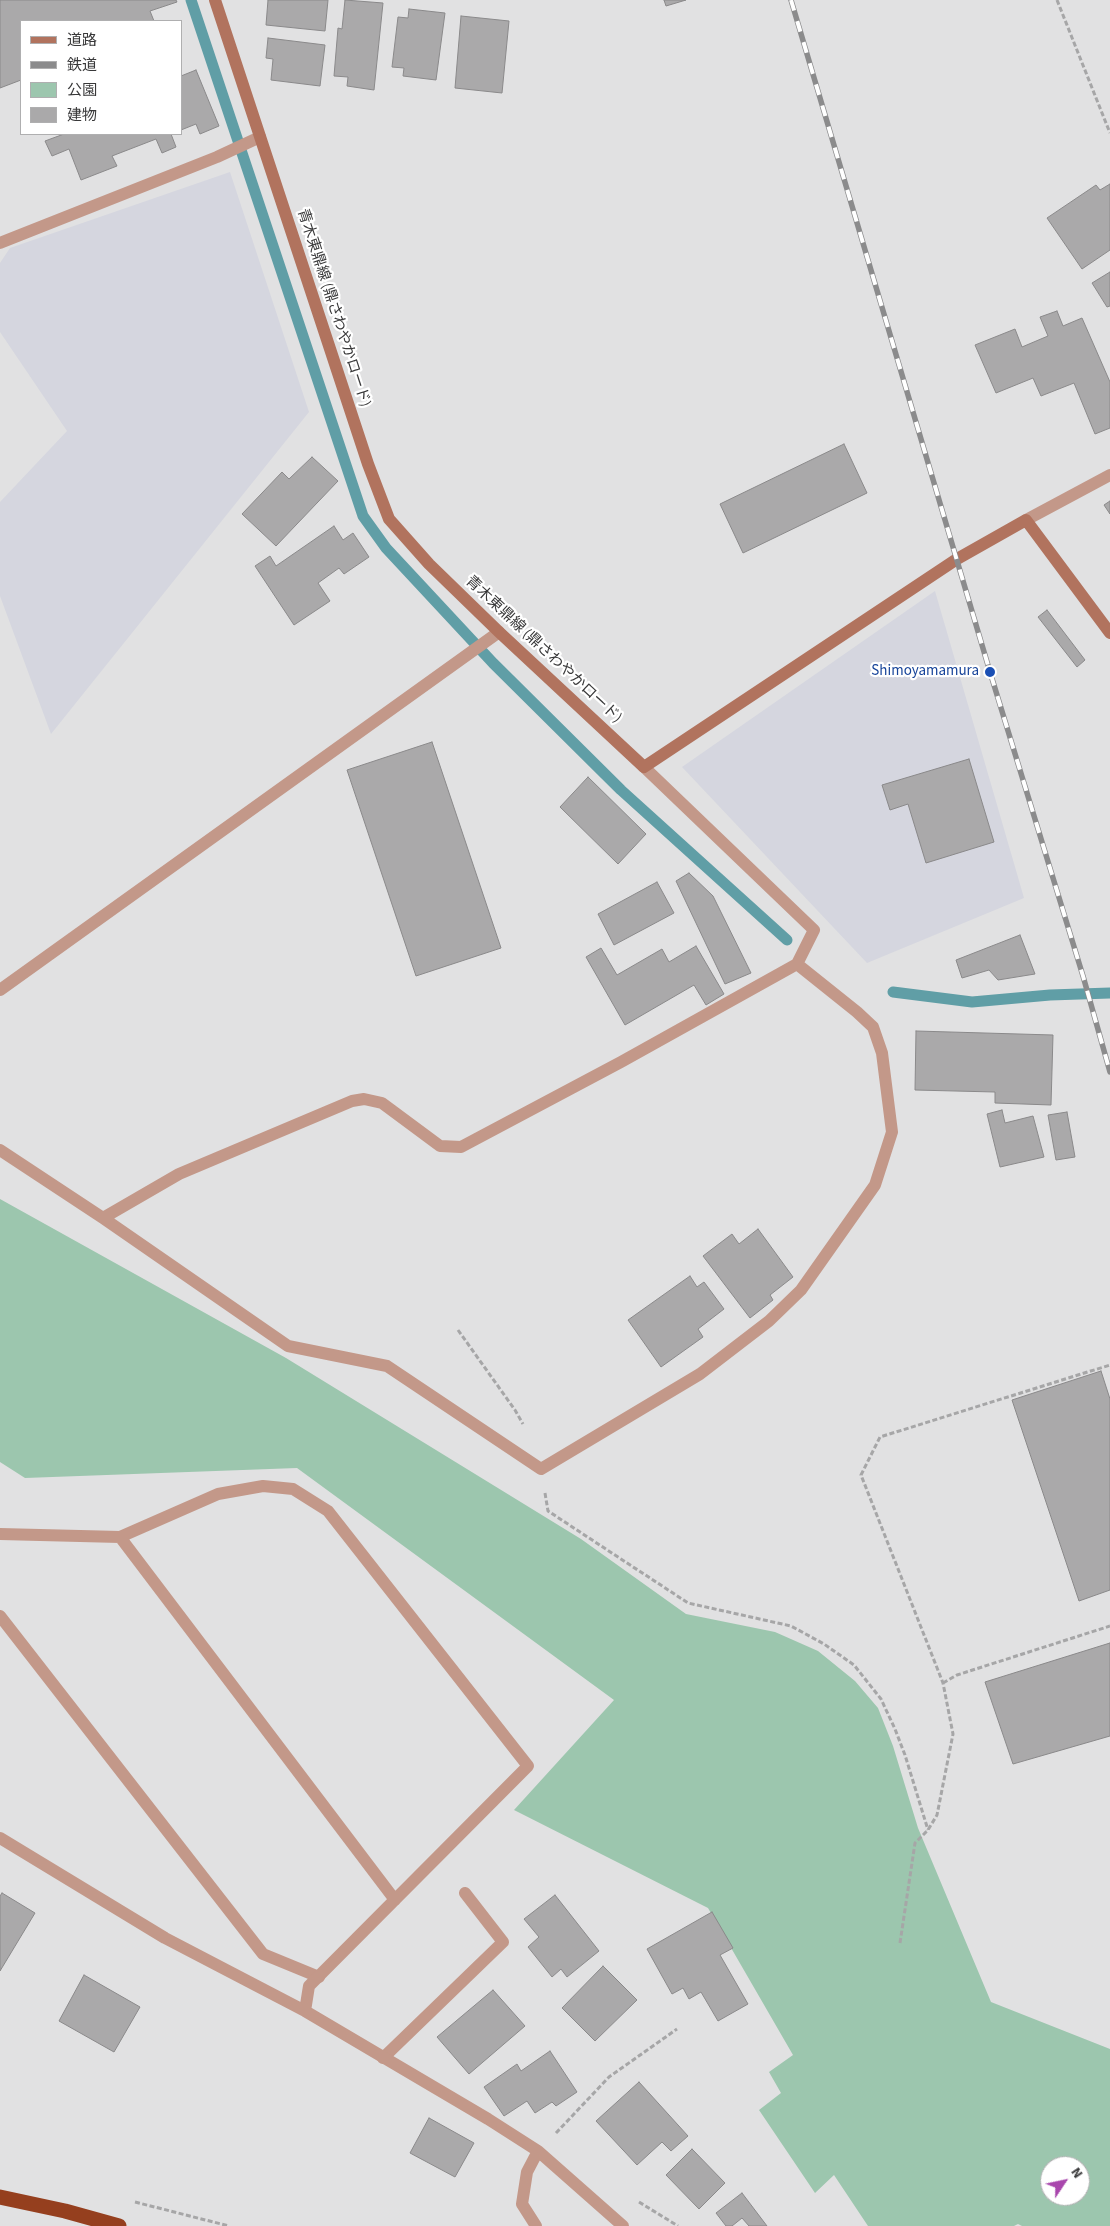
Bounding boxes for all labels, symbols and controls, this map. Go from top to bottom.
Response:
legend [20,20,182,135]
text: 道路 [67,30,97,51]
text: 鉄道 [67,55,97,76]
text: 公園 [67,80,97,101]
text: 建物 [67,105,97,126]
street label: 青木東鼎線 (鼎さわやかロード) [292,207,374,409]
street label: 青木東鼎線 (鼎さわやかロード) [461,573,625,727]
place label: Shimoyamamura [871,663,979,681]
marker: Shimoyamamura [983,665,997,679]
north arrow [1040,2156,1090,2206]
text: N [1066,2164,1088,2183]

